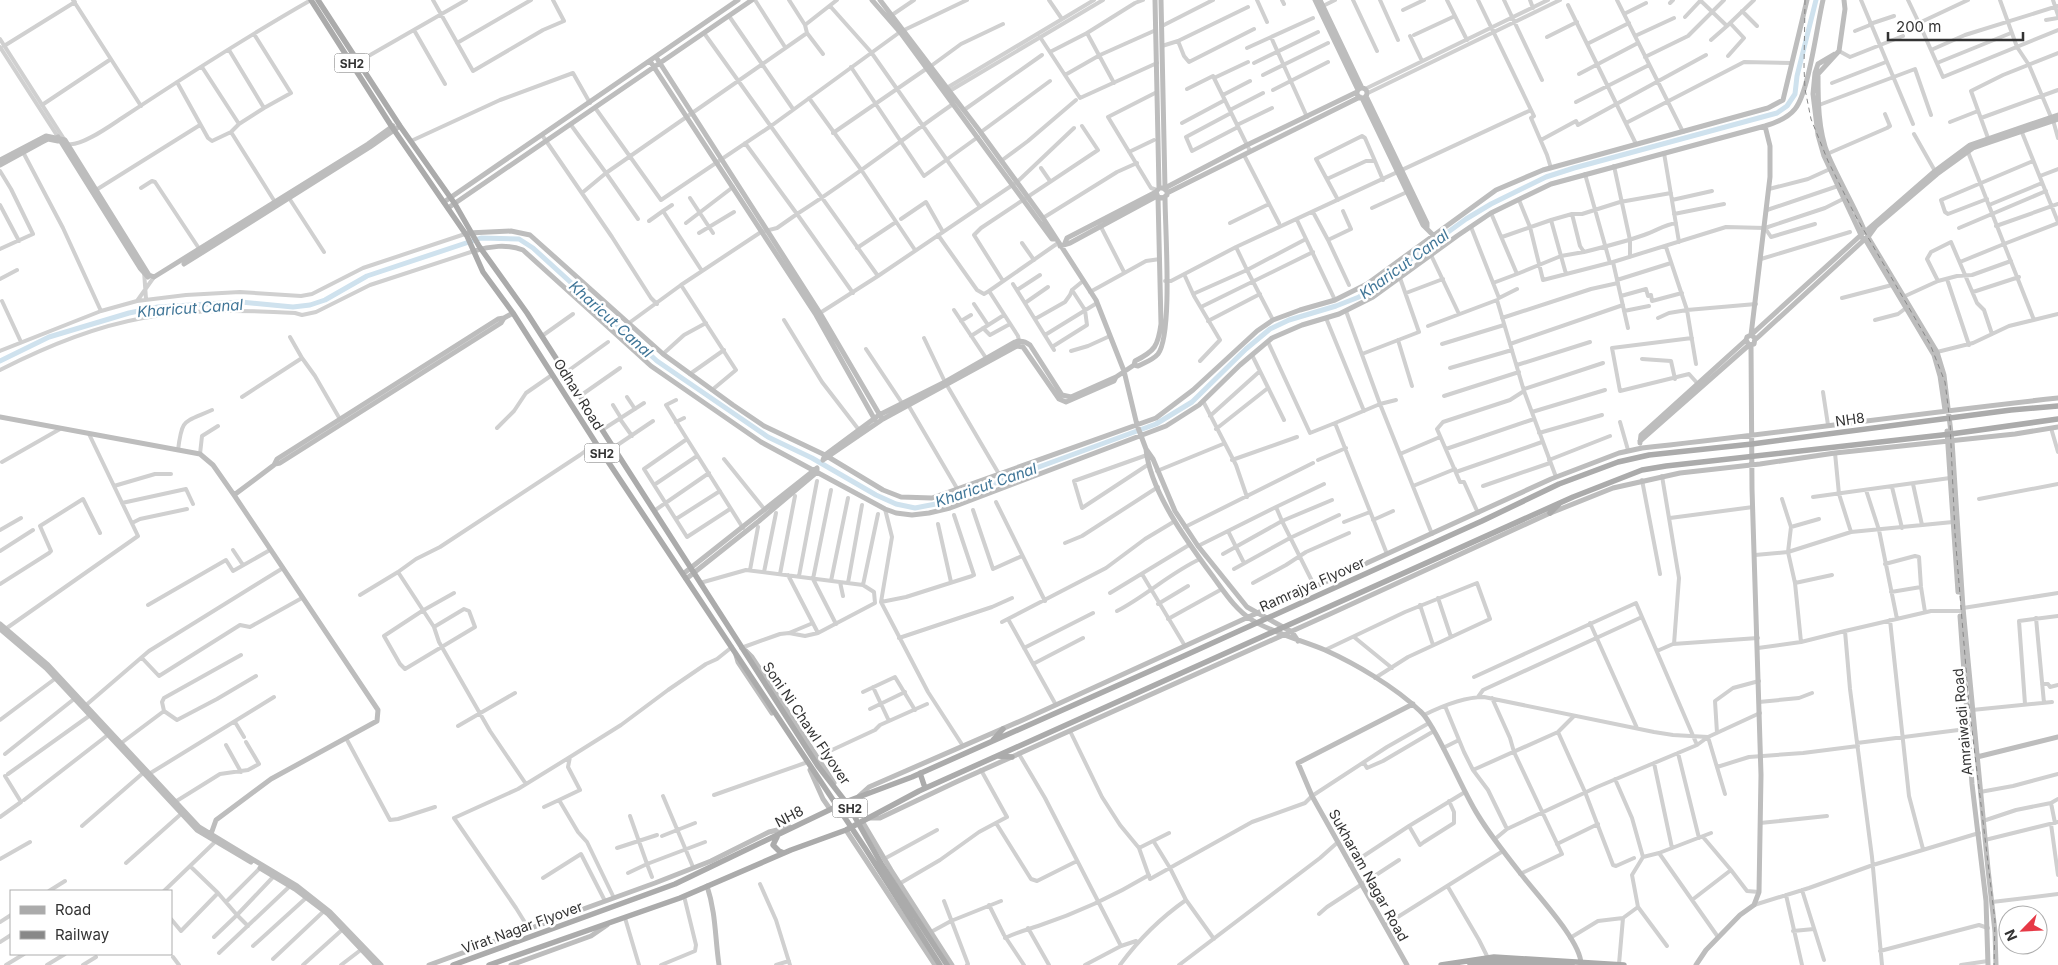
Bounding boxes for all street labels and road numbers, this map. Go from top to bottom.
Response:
road number: SH2 [334,54,370,72]
street label: Odhav Road [550,355,608,433]
street label: NH8 [1834,409,1866,429]
road number: SH2 [584,443,620,462]
street label: Ramrajya Flyover [1257,553,1367,615]
street label: Soni Ni Chawl Flyover [760,658,854,788]
street label: Amraiwadi Road [1949,668,1975,776]
road number: SH2 [832,798,868,818]
street label: NH8 [772,802,806,830]
street label: Sukharam Nagar Road [1326,806,1412,944]
street label: Virat Nagar Flyover [459,897,585,957]

